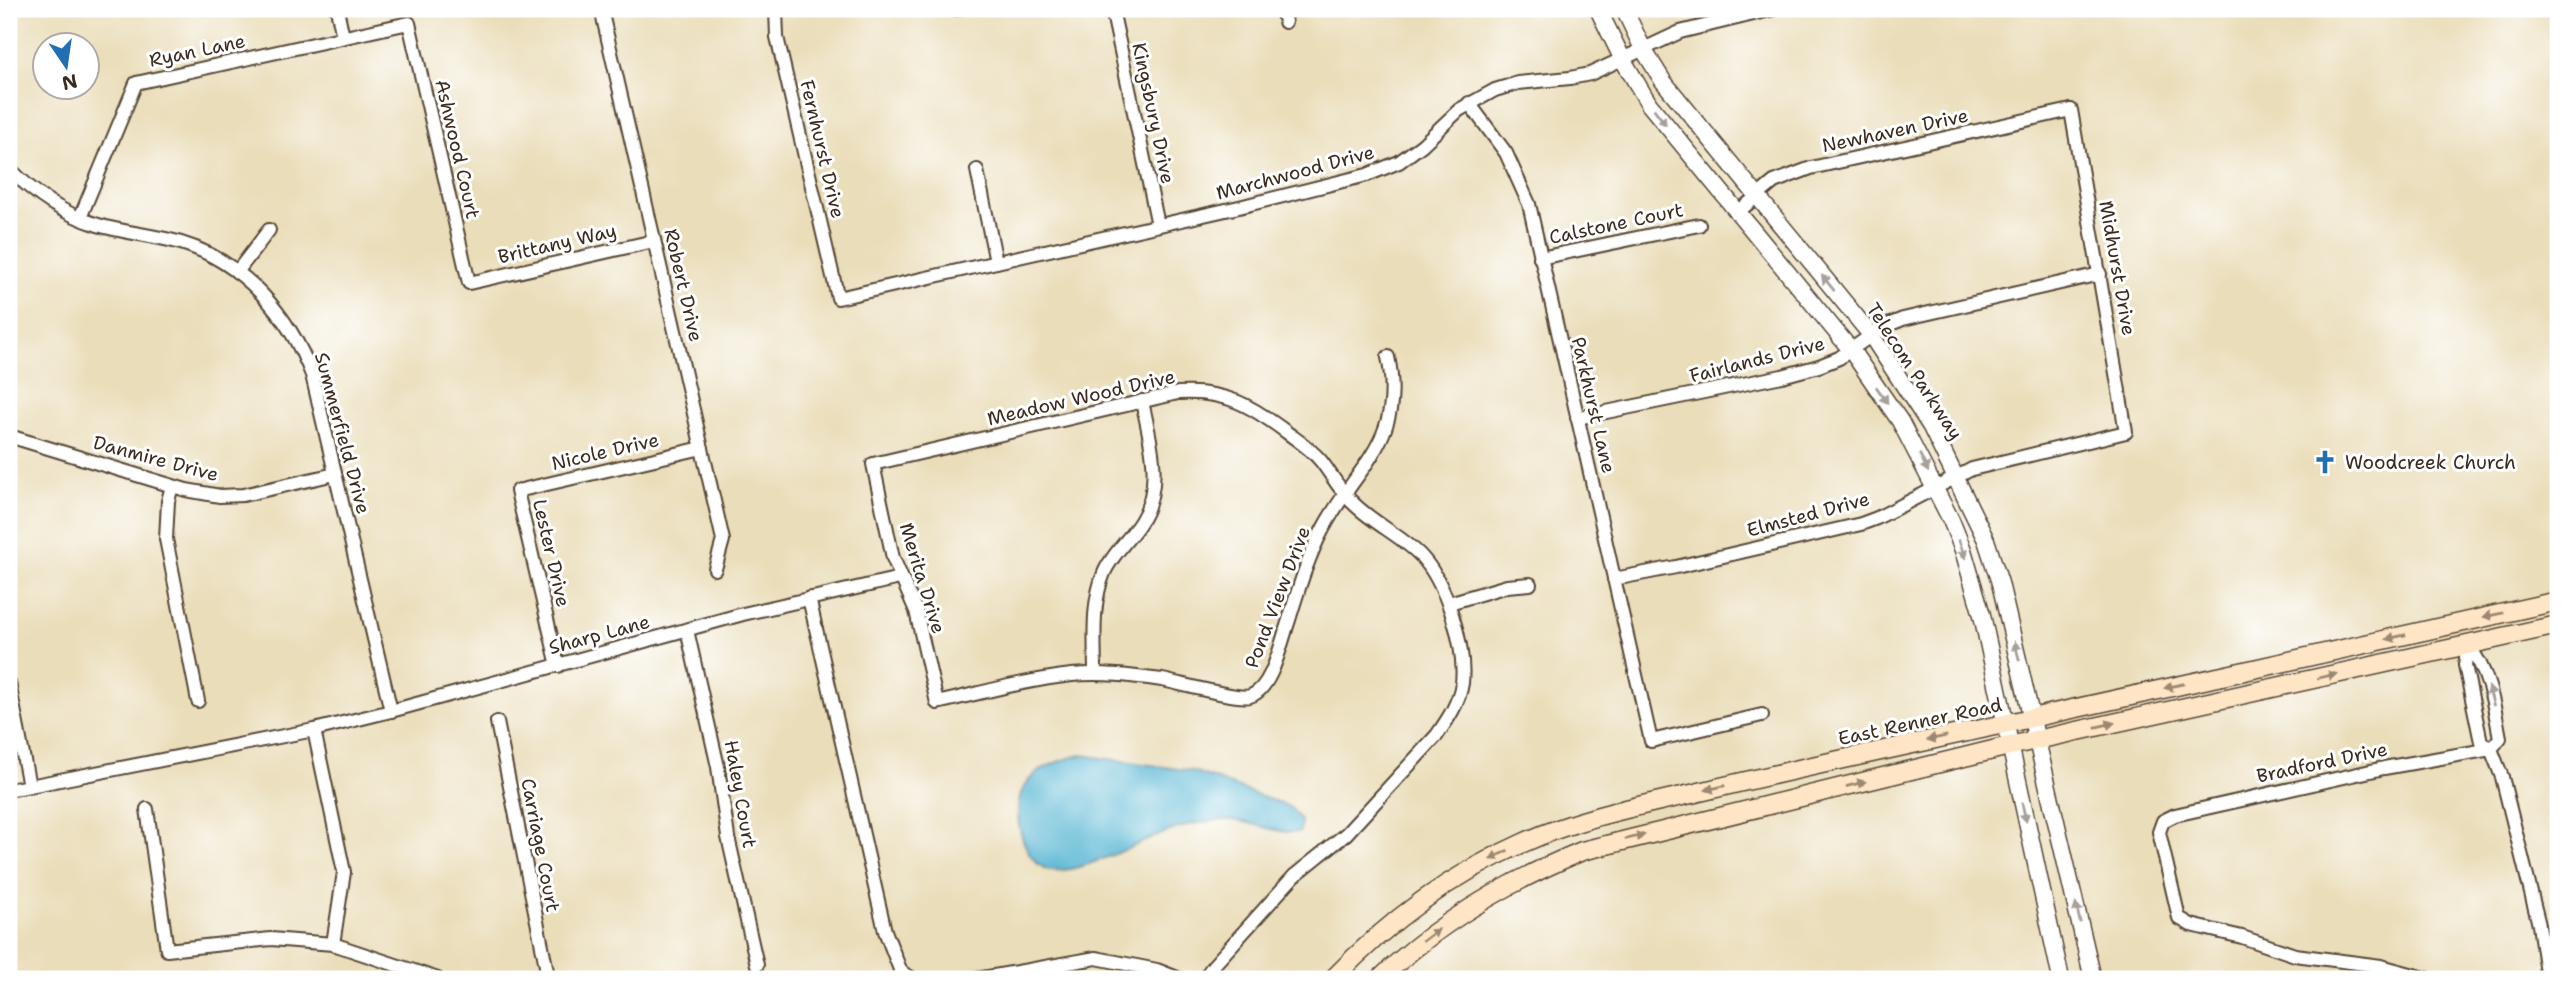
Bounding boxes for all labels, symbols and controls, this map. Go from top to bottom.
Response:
street label: Ryan Lane [147,28,248,73]
north arrow [32,32,102,102]
street label: Kingsbury Drive [1126,40,1181,186]
text: N [60,68,80,96]
street label: Ashwood Court [429,77,486,221]
street label: Fernhurst Drive [794,78,851,221]
street label: Newhaven Drive [1820,103,1971,158]
one-way arrow [1652,108,1666,126]
street label: Marchwood Drive [1213,139,1377,206]
street label: Calstone Court [1547,197,1685,250]
street label: Midhurst Drive [2093,199,2142,337]
street label: Brittany Way [495,218,619,269]
street label: Robert Drive [658,226,709,344]
one-way arrow [1820,274,1835,292]
street label: Telecom Parkway [1861,298,1968,445]
street label: Fairlands Drive [1687,331,1827,388]
street label: Parkhurst Lane [1566,335,1621,476]
street label: Summerfield Drive [309,350,376,517]
street label: Meadow Wood Drive [985,364,1178,431]
one-way arrow [1875,386,1889,404]
street label: Nicole Drive [549,427,661,476]
street label: Danmire Drive [91,430,221,487]
church icon: Woodcreek Church [2311,448,2339,476]
place label: Woodcreek Church [2345,450,2516,475]
one-way arrow [1918,453,1929,473]
street label: Elmsted Drive [1744,486,1872,543]
street label: Lester Drive [527,497,576,609]
street label: Merita Drive [894,520,951,637]
street label: Pond View Drive [1239,523,1316,672]
one-way arrow [1957,539,1968,560]
street label: Sharp Lane [546,609,652,660]
one-way arrow [2482,610,2504,621]
one-way arrow [2385,632,2407,643]
one-way arrow [2011,640,2022,662]
one-way arrow [2316,670,2338,681]
one-way arrow [2163,681,2185,692]
one-way arrow [2485,685,2495,706]
street label: East Renner Road [1836,692,2004,751]
one-way arrow [2094,720,2116,731]
one-way arrow [1926,733,1948,744]
street label: Bradford Drive [2254,736,2390,789]
street label: Haley Court [719,738,762,850]
street label: Carriage Court [515,776,566,914]
one-way arrow [1845,778,1867,789]
one-way arrow [1704,783,1726,794]
one-way arrow [2019,801,2030,823]
one-way arrow [1624,832,1646,843]
one-way arrow [1489,849,1509,860]
one-way arrow [2072,902,2083,924]
one-way arrow [1422,928,1441,942]

